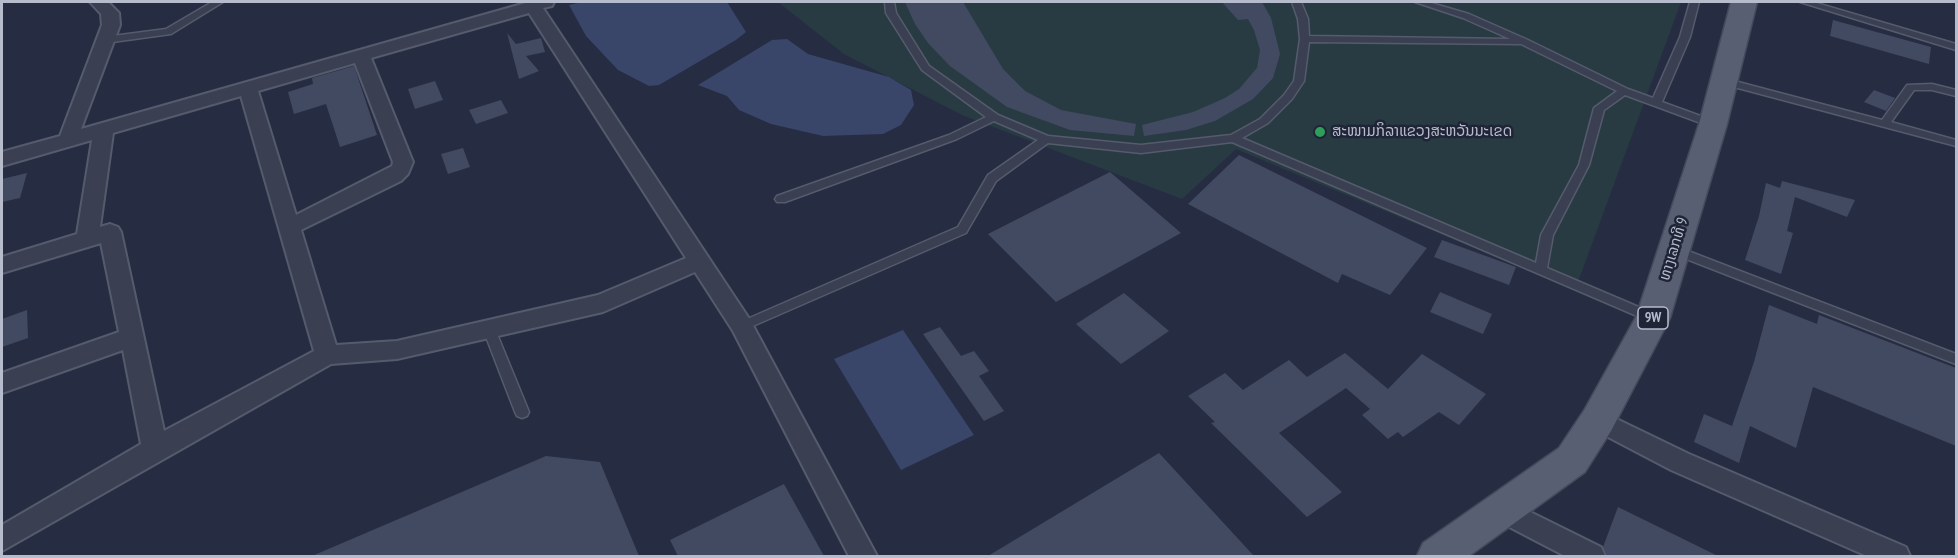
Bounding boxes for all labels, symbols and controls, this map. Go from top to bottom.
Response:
place label: ສະໜາມກິລາແຂວງສະຫວັນນະເຂດ [1332,123,1512,141]
marker: ສະໜາມກິລາແຂວງສະຫວັນນະເຂດ [1313,125,1327,139]
street label: ທາງເລກທີ 9 [1656,215,1692,283]
road number: 9W [1638,307,1668,329]

